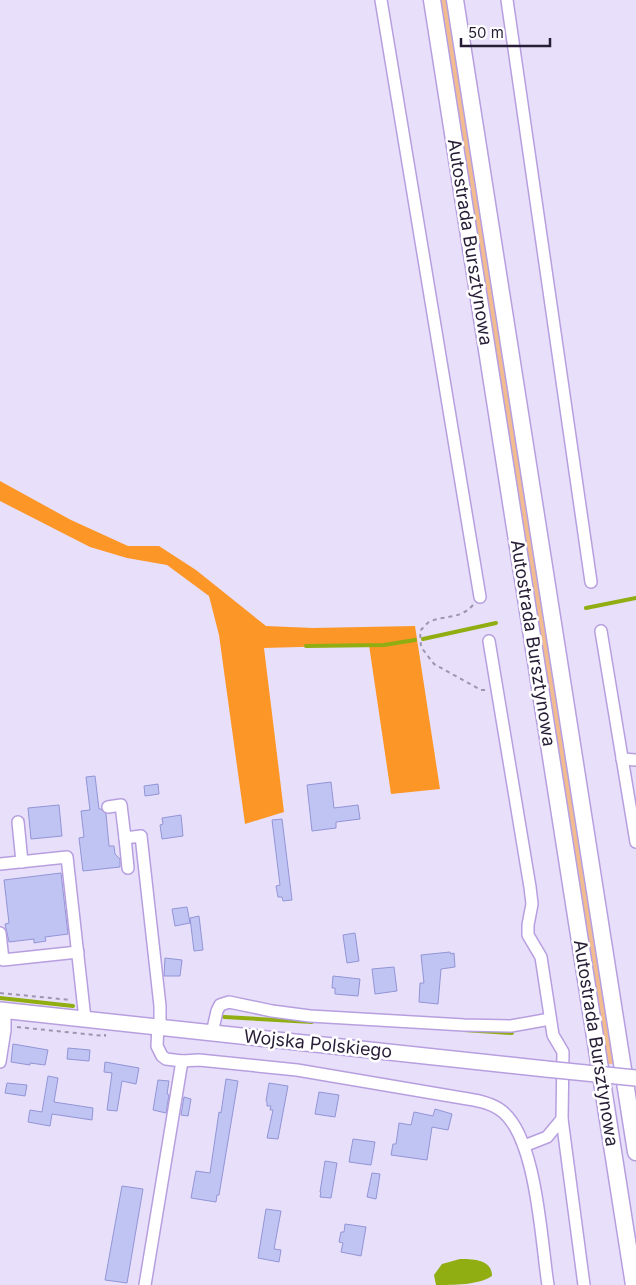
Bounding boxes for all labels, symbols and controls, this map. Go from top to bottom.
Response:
scale bar [461,15,550,47]
text: 50 m [468,23,504,42]
street label: Autostrada Bursztynowa [444,137,497,347]
street label: Autostrada Bursztynowa [507,538,560,748]
street label: Autostrada Bursztynowa [570,938,623,1148]
street label: Wojska Polskiego [243,1025,393,1062]

